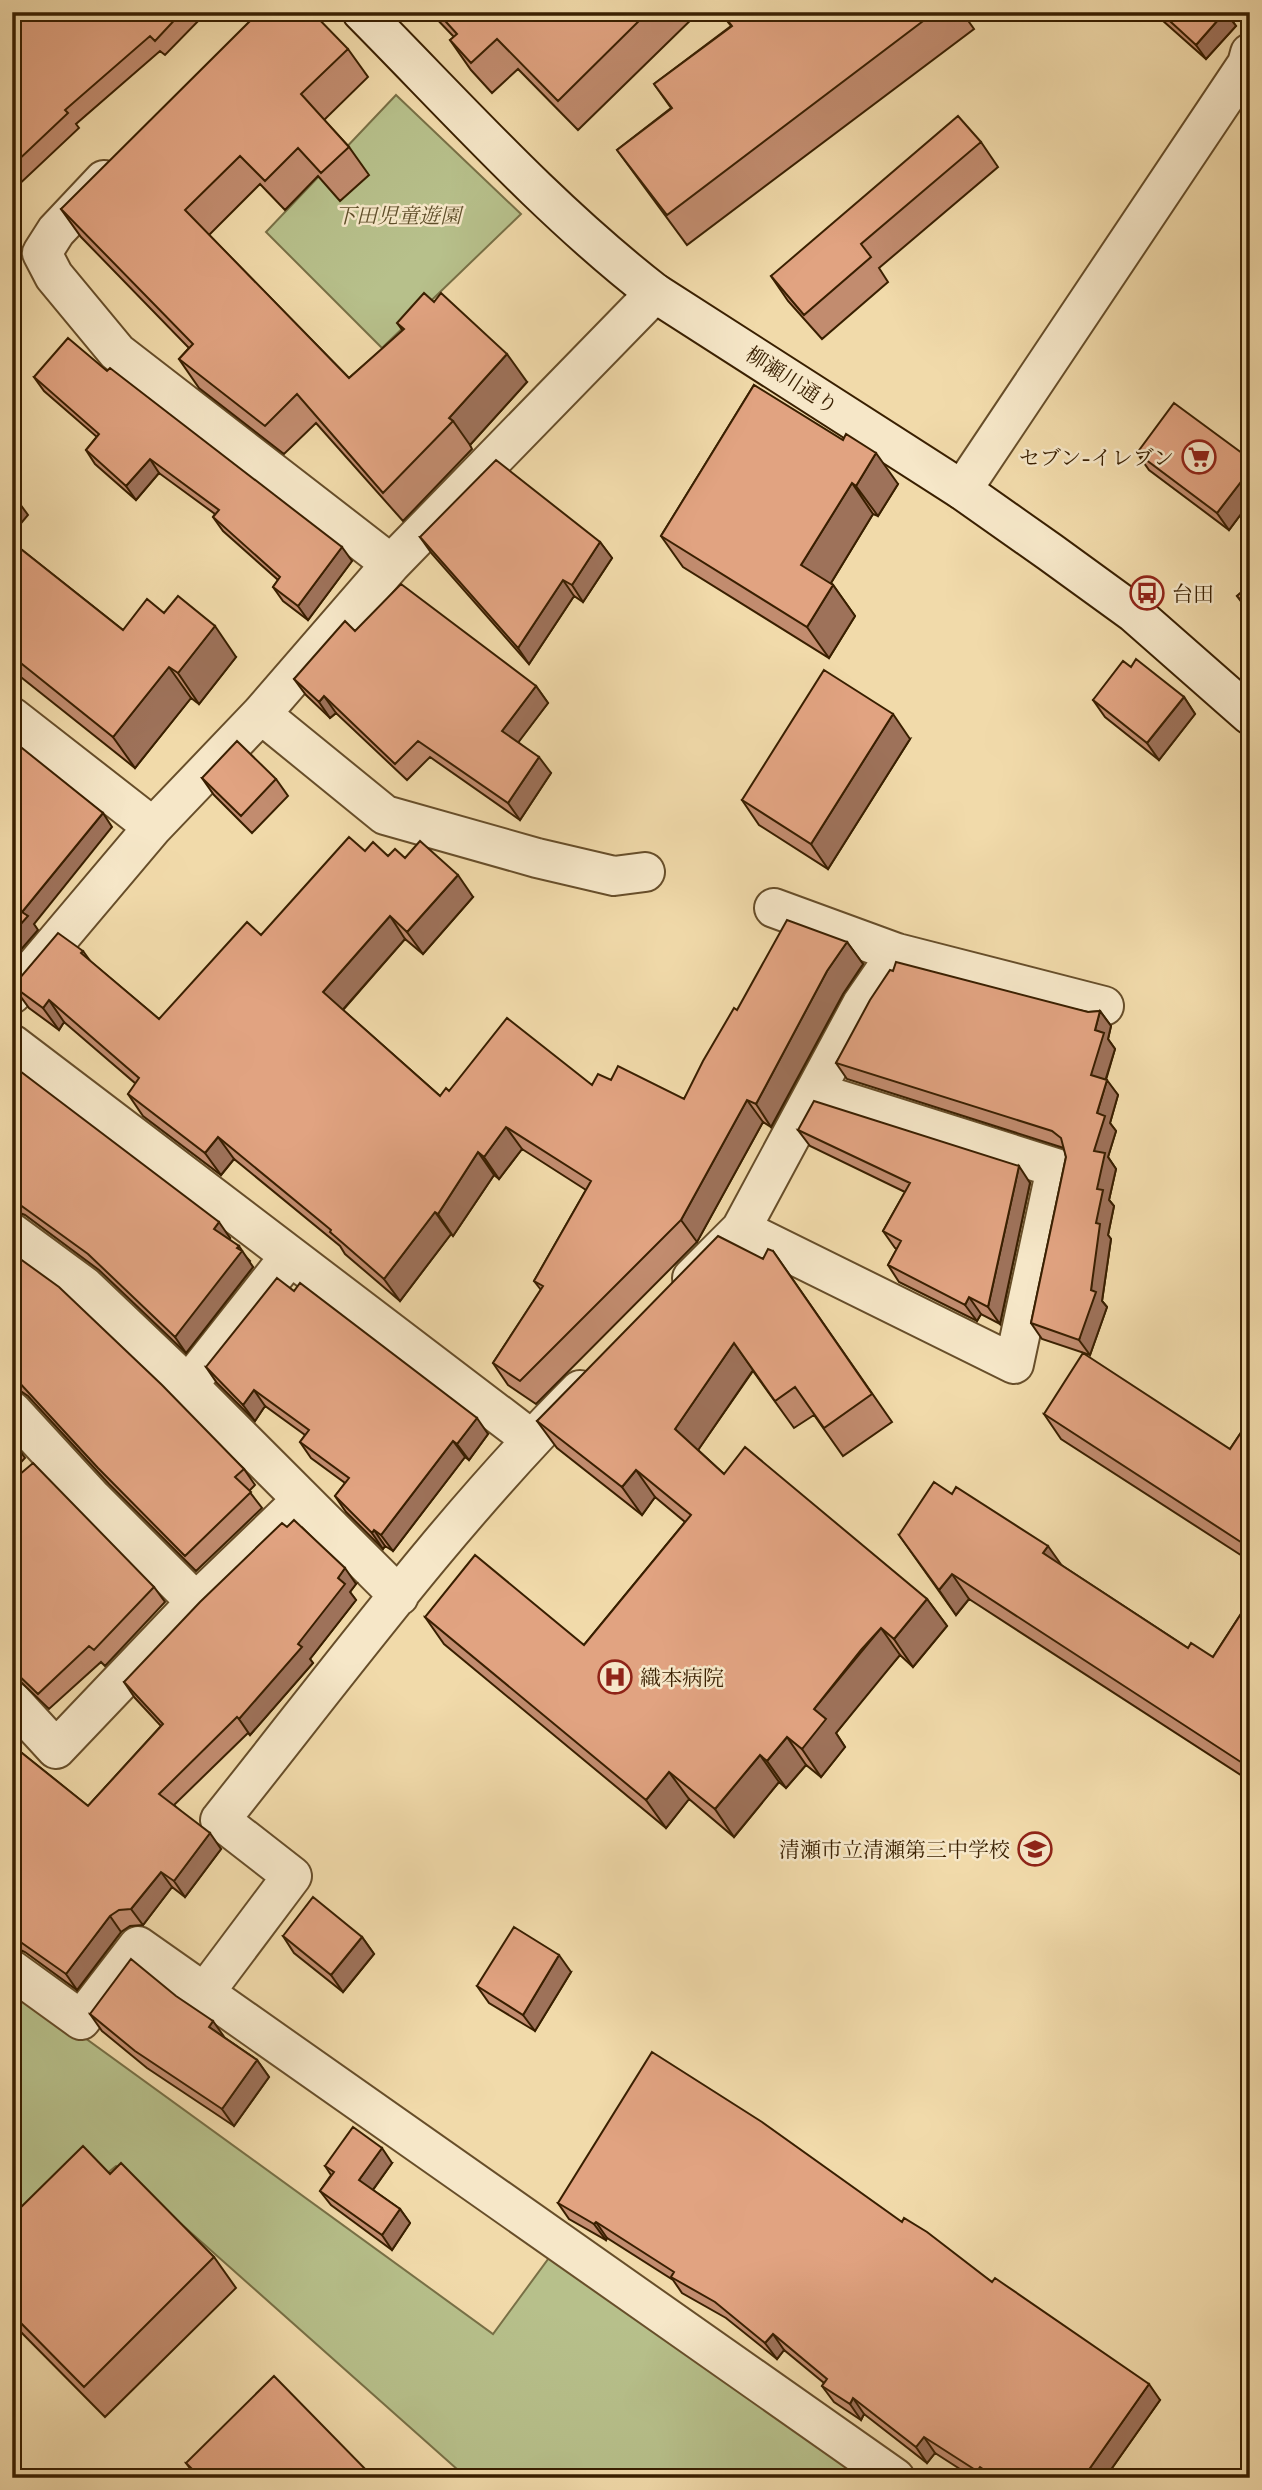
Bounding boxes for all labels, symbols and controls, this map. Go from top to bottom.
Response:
park label: 下田児童遊園 [335,203,464,228]
street label: 柳瀬川通り [741,341,843,419]
supermarket icon: セブン-イレブン [1180,438,1218,476]
place label: セブン-イレブン [1019,445,1174,470]
bus stop icon: 台田 [1128,574,1166,612]
place label: 台田 [1172,581,1214,606]
hospital icon: 織本病院 [596,1658,634,1696]
place label: 織本病院 [640,1665,724,1690]
school or university icon: 清瀬市立清瀬第三中学校 [1016,1830,1054,1868]
place label: 清瀬市立清瀬第三中学校 [779,1837,1010,1862]

